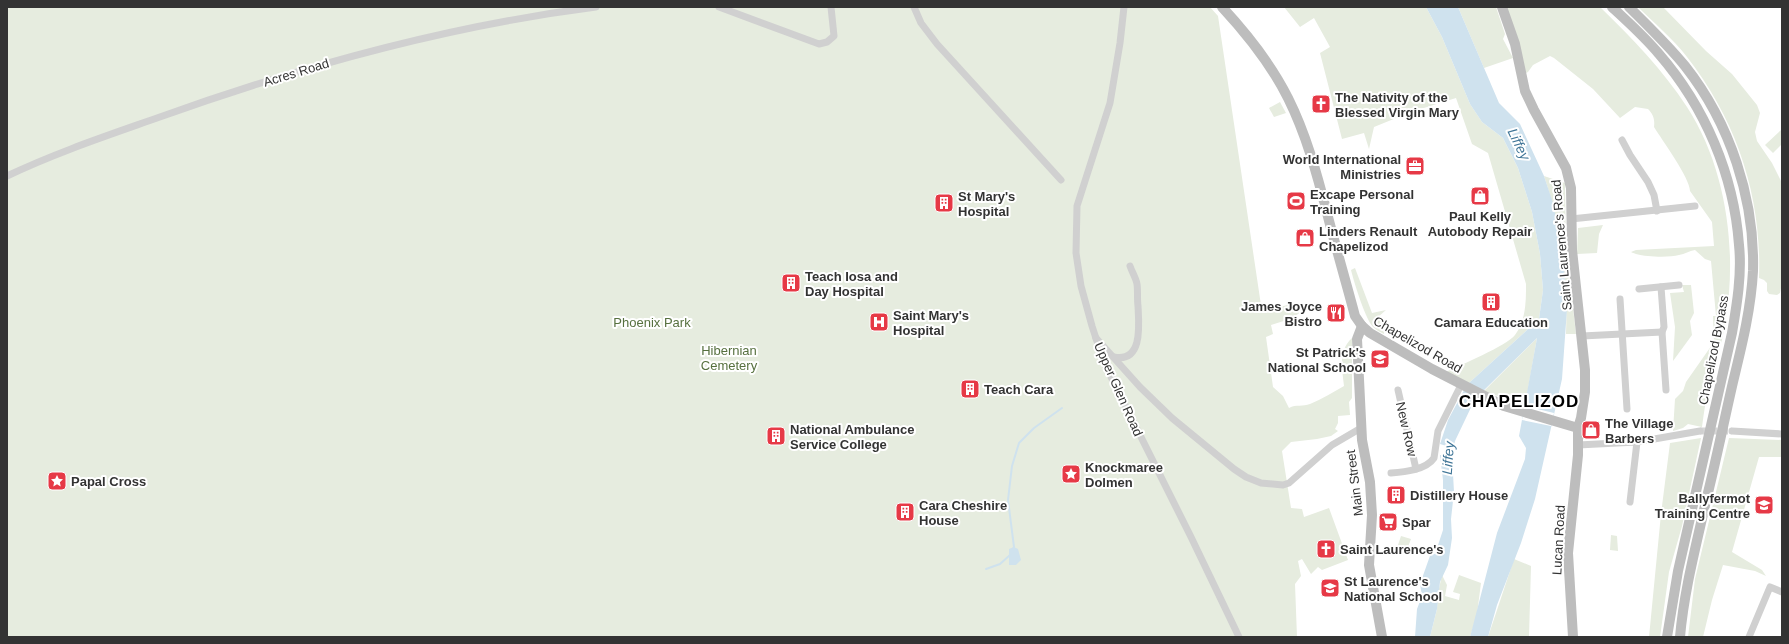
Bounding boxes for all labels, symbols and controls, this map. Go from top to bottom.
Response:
street label: Acres Road [261,55,331,90]
place label: The Nativity of the Blessed Virgin Mary [1335,90,1460,120]
church icon: The Nativity of the Blessed Virgin Mary [1310,93,1332,115]
water label: Liffey [1504,125,1534,163]
place label: World International Ministries [1283,152,1401,182]
office icon: World International Ministries [1404,155,1426,177]
street label: Saint Laurence's Road [1548,179,1575,311]
shop icon: Paul Kelly Autobody Repair [1469,185,1491,207]
place label: Excape Personal Training [1310,187,1414,217]
place label: St Mary's Hospital [958,189,1015,219]
sports icon: Excape Personal Training [1285,190,1307,212]
building icon: St Mary's Hospital [933,192,955,214]
place label: Paul Kelly Autobody Repair [1428,209,1532,239]
place label: Linders Renault Chapelizod [1319,224,1418,254]
shop icon: Linders Renault Chapelizod [1294,227,1316,249]
place label: Teach Iosa and Day Hospital [805,269,898,299]
building icon: Teach Iosa and Day Hospital [780,272,802,294]
building icon: Camara Education [1480,291,1502,313]
street label: Chapelizod Bypass [1696,294,1732,406]
place label: James Joyce Bistro [1241,299,1322,329]
restaurant icon: James Joyce Bistro [1325,302,1347,324]
place label: Saint Mary's Hospital [893,308,969,338]
hospital icon: Saint Mary's Hospital [868,311,890,333]
street label: Chapelizod Road [1371,313,1465,376]
park label: Phoenix Park [613,315,691,330]
place label: Camara Education [1434,315,1548,330]
street label: Upper Glen Road [1091,340,1146,438]
park label: Hibernian Cemetery [701,343,758,373]
place label: St Patrick's National School [1268,345,1366,375]
school or university icon: St Patrick's National School [1369,348,1391,370]
building icon: Teach Cara [959,378,981,400]
place label: Teach Cara [984,382,1054,397]
district label: CHAPELIZOD [1459,392,1579,411]
street label: New Row [1393,400,1420,458]
place label: The Village Barbers [1605,416,1673,446]
shop icon: The Village Barbers [1580,419,1602,441]
place label: National Ambulance Service College [790,422,914,452]
building icon: National Ambulance Service College [765,425,787,447]
water label: Liffey [1439,440,1457,475]
street label: Main Street [1343,449,1366,517]
place label: Knockmaree Dolmen [1085,460,1163,490]
place icon: Knockmaree Dolmen [1060,463,1082,485]
place icon: Papal Cross [46,470,68,492]
place label: Papal Cross [71,474,146,489]
building icon: Distillery House [1385,484,1407,506]
place label: Distillery House [1410,488,1508,503]
place label: Ballyfermot Training Centre [1655,491,1751,521]
school or university icon: Ballyfermot Training Centre [1753,494,1775,516]
place label: Cara Cheshire House [919,498,1007,528]
building icon: Cara Cheshire House [894,501,916,523]
street label: Lucan Road [1549,505,1568,575]
supermarket icon: Spar [1377,511,1399,533]
place label: Spar [1402,515,1431,530]
church icon: Saint Laurence's [1315,538,1337,560]
place label: Saint Laurence's [1340,542,1444,557]
place label: St Laurence's National School [1344,574,1442,604]
school or university icon: St Laurence's National School [1319,577,1341,599]

